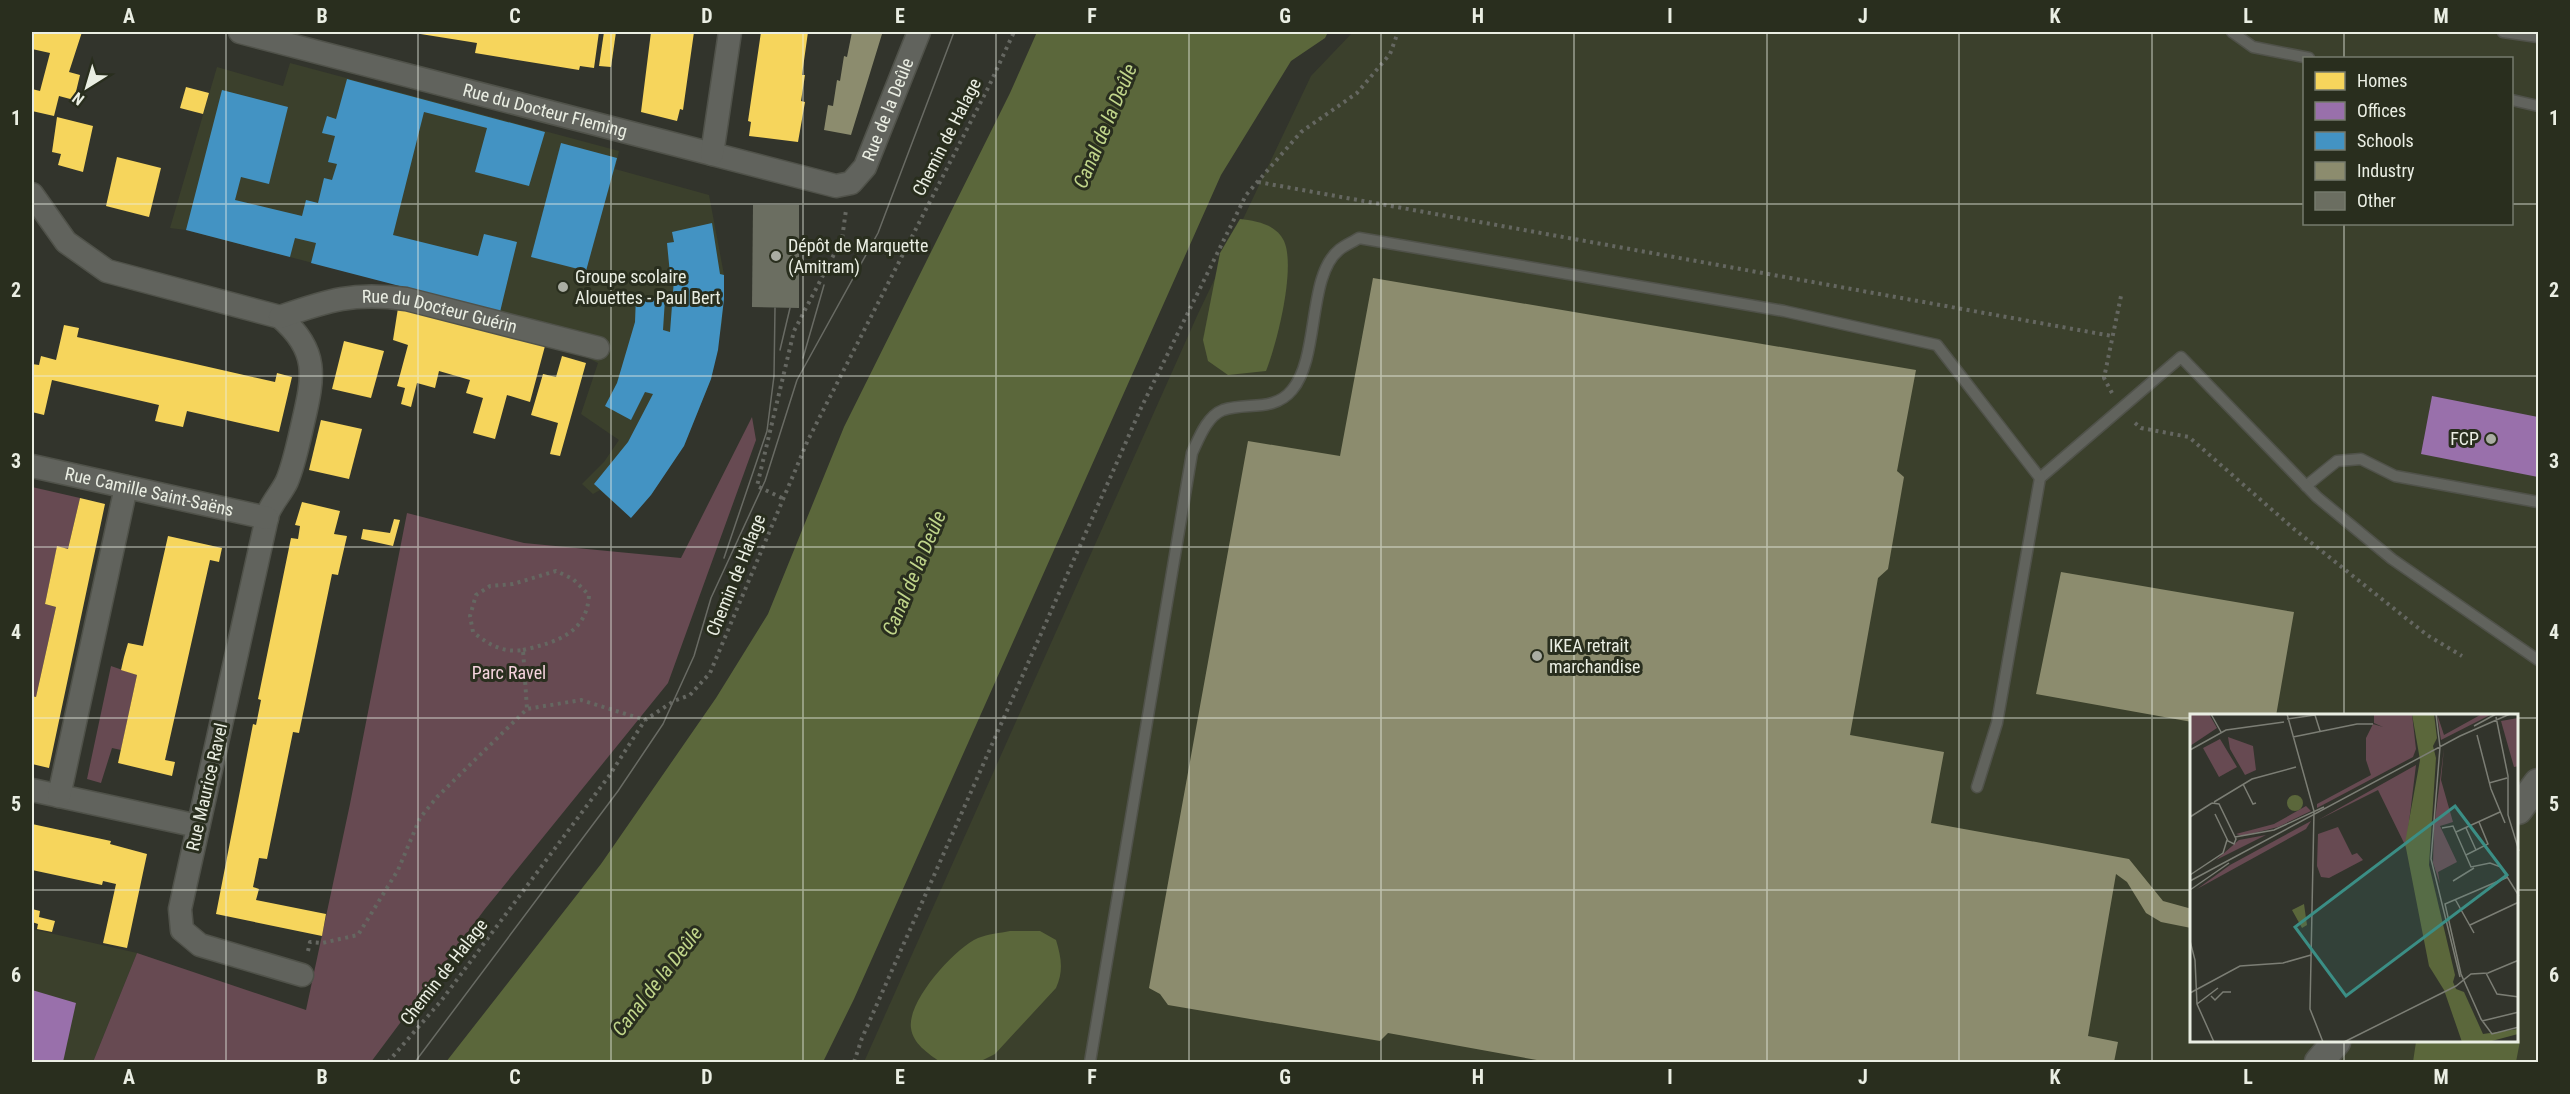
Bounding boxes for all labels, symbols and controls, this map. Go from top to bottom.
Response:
text: A [123,4,135,28]
text: B [316,4,328,28]
text: C [509,4,521,28]
text: D [701,4,713,28]
text: E [895,4,905,28]
text: F [1087,4,1097,28]
text: G [1279,4,1291,28]
text: H [1472,4,1484,28]
text: I [1667,4,1673,28]
text: J [1858,4,1868,28]
text: K [2049,4,2061,28]
text: L [2243,4,2253,28]
text: M [2433,4,2449,28]
street label: Rue de la Deûle [857,55,918,164]
north arrow [57,57,117,117]
legend [2303,57,2513,225]
water label: Canal de la Deûle [1068,60,1142,192]
text: Homes [2357,70,2407,91]
street label: Chemin de Halage [908,74,985,199]
street label: Rue du Docteur Fleming [461,79,630,142]
text: N [69,88,88,109]
text: Offices [2357,100,2406,121]
text: 1 [11,106,21,130]
text: 1 [2549,106,2559,130]
text: Schools [2357,130,2414,151]
text: Industry [2357,160,2415,181]
text: Other [2357,190,2396,211]
place label: Dépôt de Marquette (Amitram) [788,235,928,278]
marker: Dépôt de Marquette (Amitram) [769,249,783,263]
place label: Groupe scolaire Alouettes - Paul Bert [575,266,721,308]
text: 2 [11,278,21,302]
text: 2 [2549,278,2559,302]
marker: Groupe scolaire Alouettes - Paul Bert [556,280,570,294]
street label: Rue du Docteur Guérin [362,285,520,337]
place label: FCP [2450,428,2479,449]
marker: FCP [2484,432,2498,446]
text: 3 [11,449,21,473]
text: 3 [2549,449,2559,473]
street label: Rue Camille Saint-Saëns [63,463,236,520]
water label: Canal de la Deûle [877,507,951,639]
street label: Chemin de Halage [702,511,769,639]
text: 4 [11,620,21,644]
text: 4 [2549,620,2559,644]
place label: IKEA retrait marchandise [1549,635,1641,677]
marker: IKEA retrait marchandise [1530,649,1544,663]
park label: Parc Ravel [472,662,546,683]
inset map [2190,714,2519,1043]
street label: Rue Maurice Ravel [182,721,231,853]
text: 5 [11,792,21,816]
text: 5 [2549,792,2559,816]
street label: Chemin de Halage [396,914,492,1029]
water label: Canal de la Deûle [607,921,707,1041]
text: 6 [11,963,21,987]
text: 6 [2549,963,2559,987]
text: A [123,1065,135,1089]
text: B [316,1065,328,1089]
text: C [509,1065,521,1089]
text: D [701,1065,713,1089]
text: E [895,1065,905,1089]
text: F [1087,1065,1097,1089]
text: G [1279,1065,1291,1089]
text: H [1472,1065,1484,1089]
text: I [1667,1065,1673,1089]
text: J [1858,1065,1868,1089]
text: K [2049,1065,2061,1089]
text: L [2243,1065,2253,1089]
text: M [2433,1065,2449,1089]

